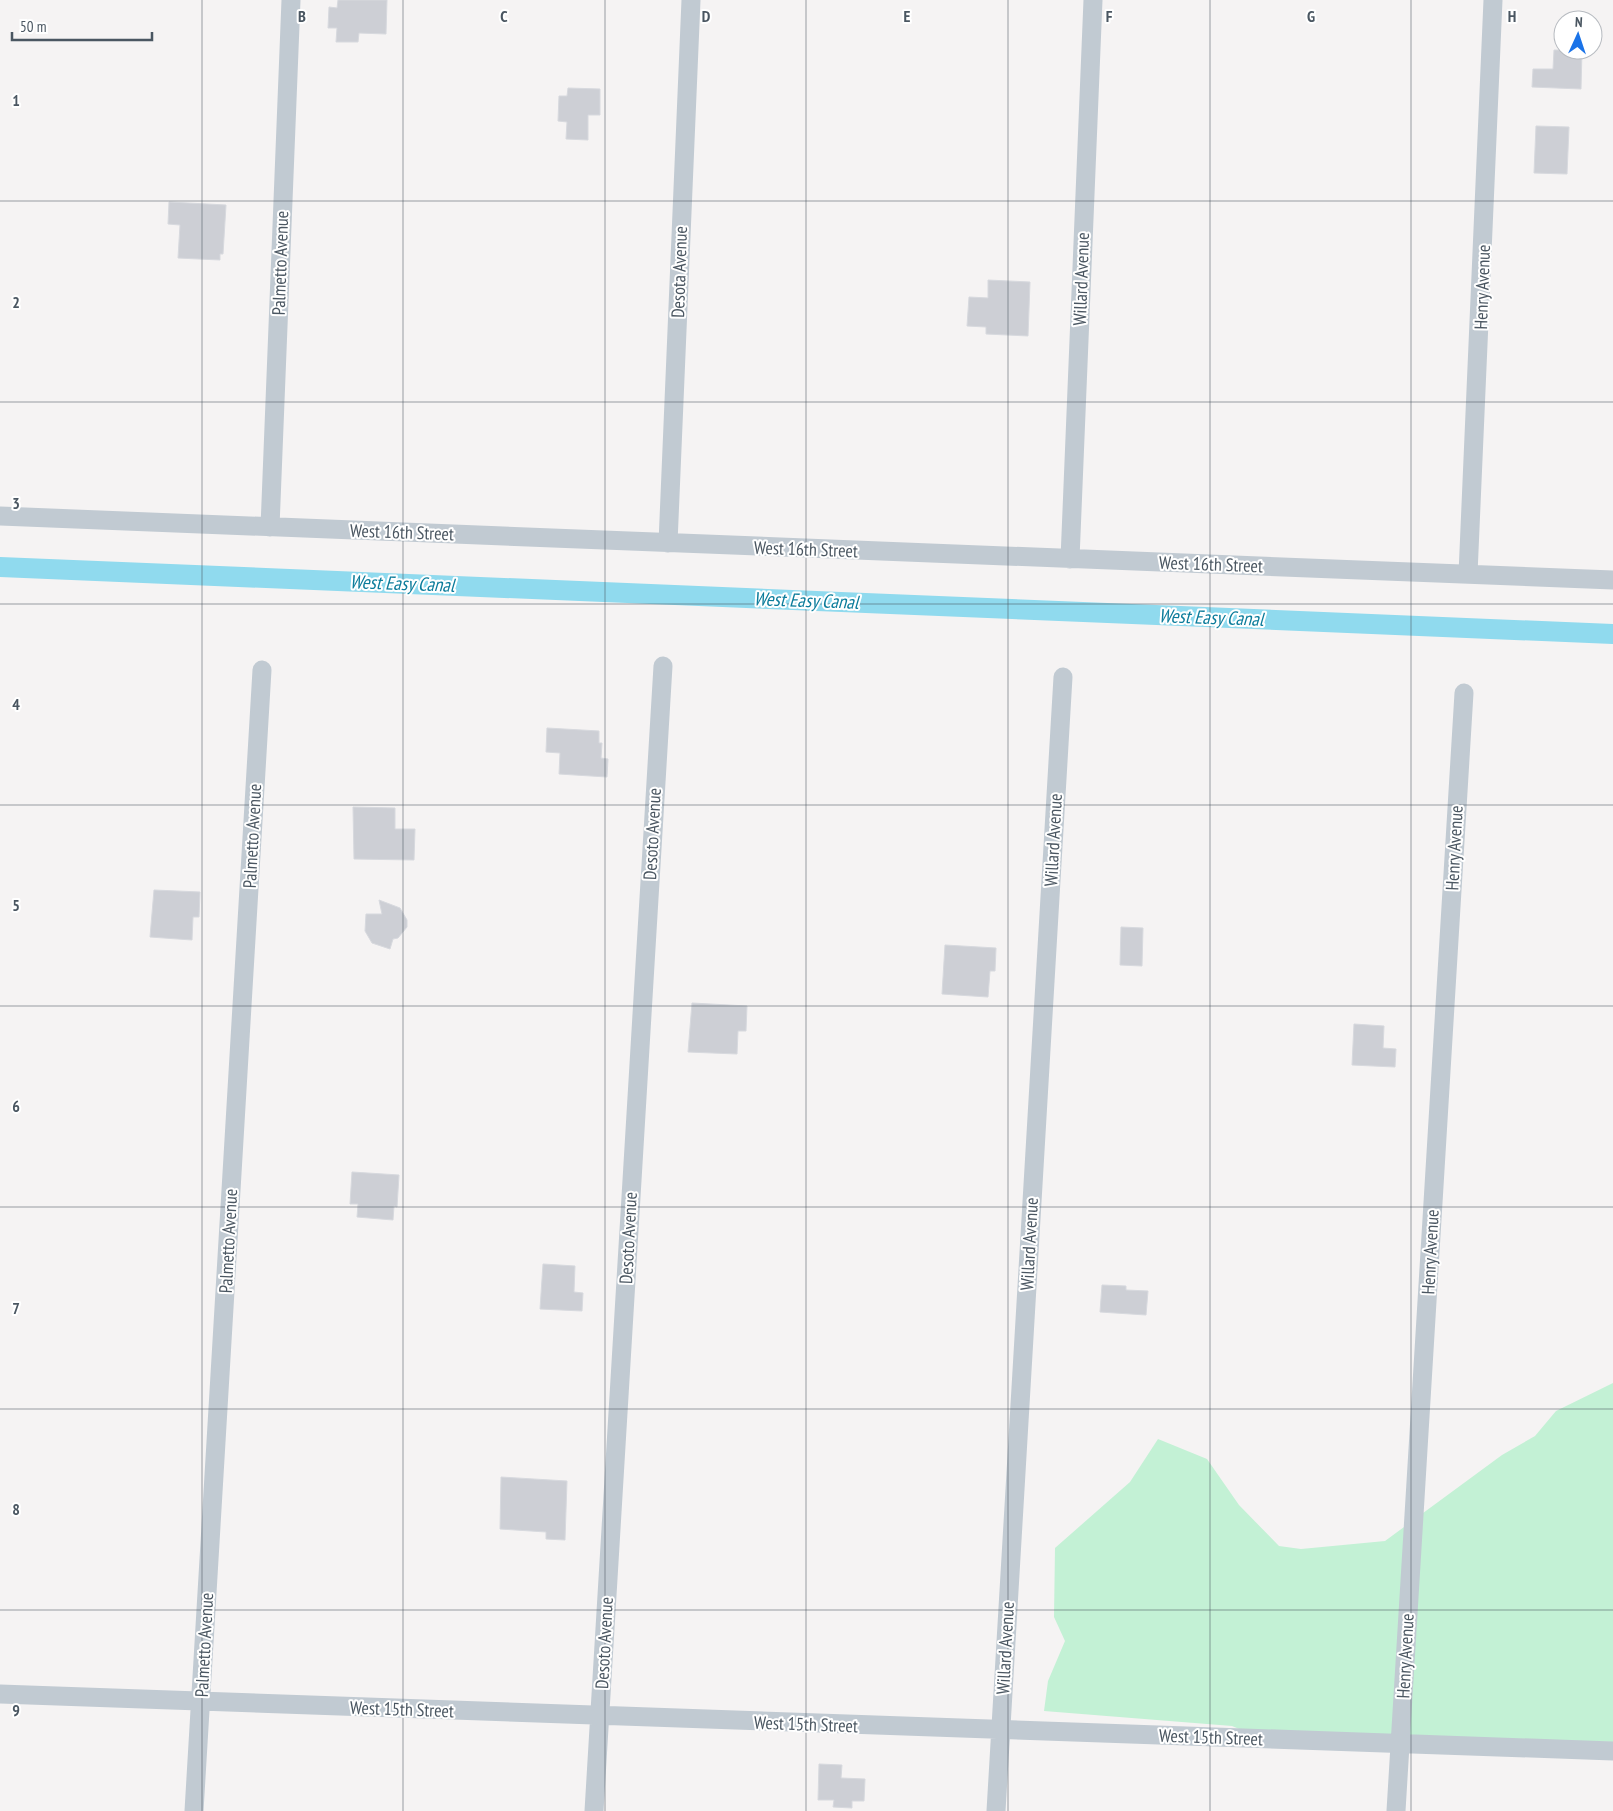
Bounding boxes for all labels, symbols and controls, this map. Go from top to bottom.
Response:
text: B [298,6,306,26]
text: C [500,6,508,26]
text: D [702,6,711,26]
text: E [904,6,911,26]
text: F [1106,6,1113,26]
text: G [1307,6,1315,26]
text: H [1508,6,1516,26]
scale bar [12,10,152,42]
north arrow [1553,10,1603,60]
text: N [1574,13,1583,31]
text: 50 m [20,17,46,36]
text: 1 [12,90,20,110]
street label: Palmetto Avenue [267,210,293,316]
street label: Desota Avenue [666,226,692,318]
street label: Willard Avenue [1068,232,1094,326]
street label: Henry Avenue [1469,244,1495,330]
text: 2 [12,292,20,312]
text: 3 [12,493,20,513]
street label: West 16th Street [350,519,454,545]
street label: West 16th Street [754,536,858,562]
street label: West 16th Street [1159,551,1263,577]
water label: West Easy Canal [349,569,456,597]
water label: West Easy Canal [753,586,860,614]
water label: West Easy Canal [1158,603,1265,631]
text: 4 [12,694,20,714]
street label: Palmetto Avenue [238,783,266,889]
street label: Desoto Avenue [638,787,666,881]
street label: Willard Avenue [1039,793,1067,887]
street label: Henry Avenue [1440,805,1468,891]
text: 5 [12,895,20,915]
text: 6 [12,1096,20,1116]
street label: Palmetto Avenue [214,1188,242,1294]
street label: Desoto Avenue [614,1191,642,1285]
street label: Willard Avenue [1015,1197,1043,1291]
street label: Henry Avenue [1416,1209,1444,1295]
text: 7 [12,1298,20,1318]
text: 8 [12,1499,20,1519]
street label: Palmetto Avenue [190,1592,218,1698]
street label: Desoto Avenue [590,1596,618,1690]
street label: Willard Avenue [991,1601,1019,1695]
street label: Henry Avenue [1391,1613,1419,1699]
street label: West 15th Street [350,1696,454,1722]
text: 9 [12,1700,20,1720]
street label: West 15th Street [754,1711,858,1737]
street label: West 15th Street [1159,1724,1263,1750]

